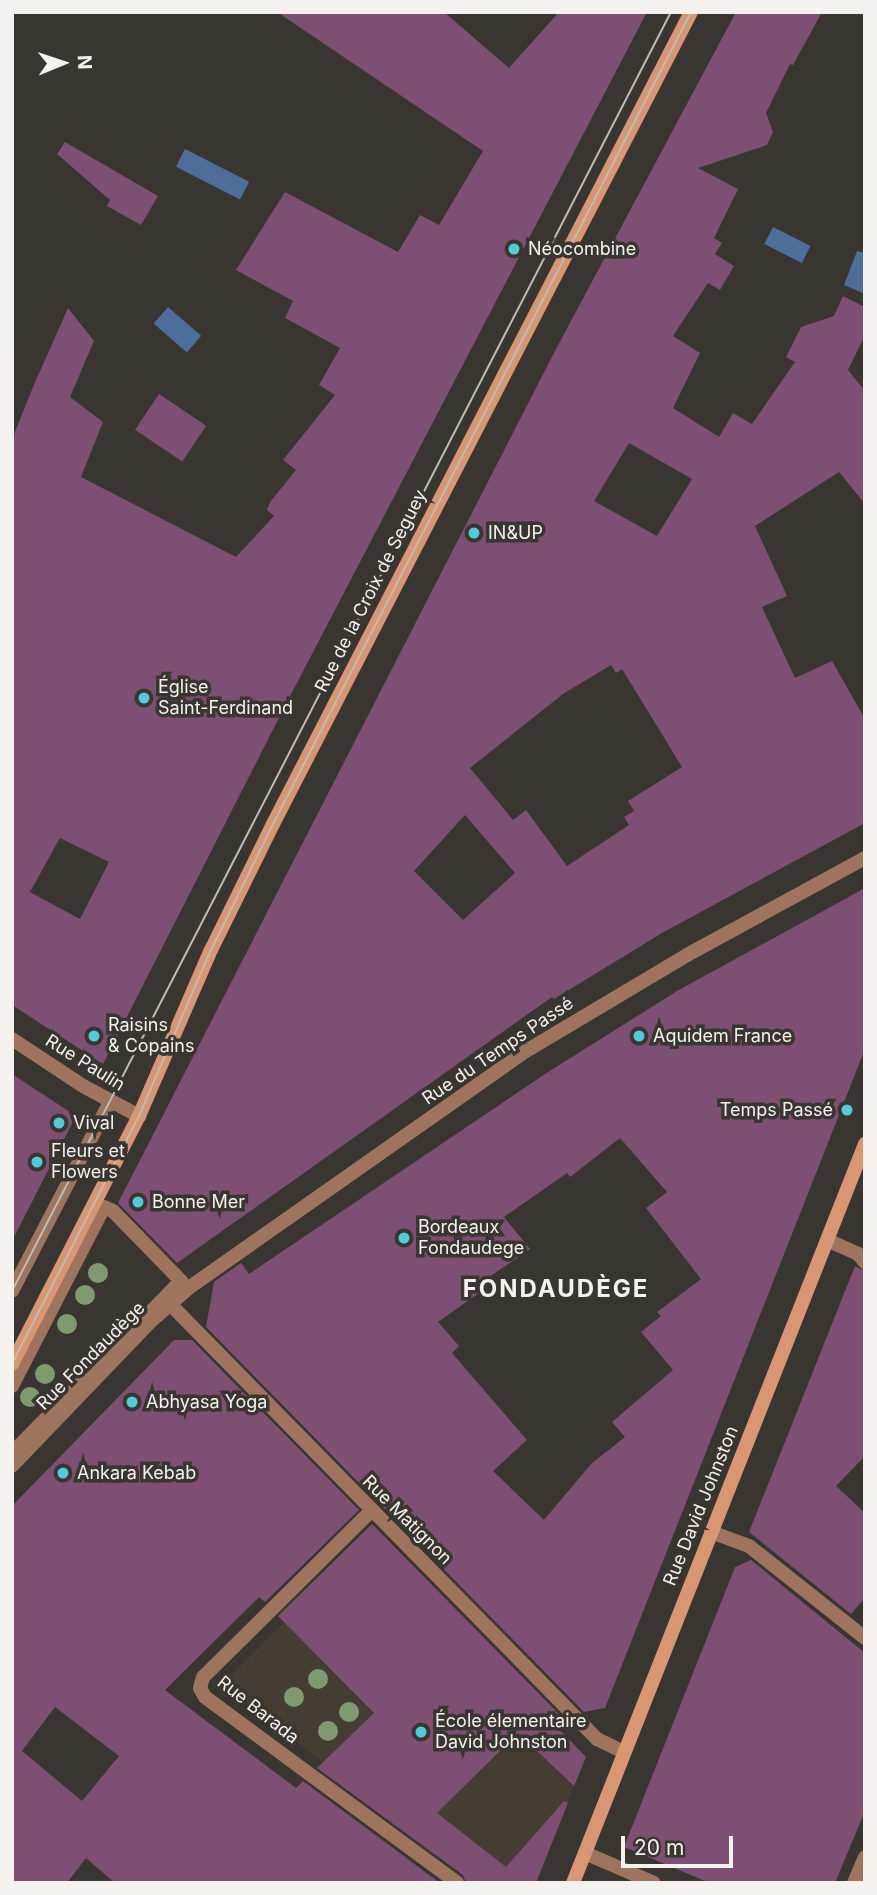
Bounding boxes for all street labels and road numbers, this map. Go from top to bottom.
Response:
street label: Rue de la Croix de Seguey [311,486,431,696]
street label: Rue du Temps Passé [418,992,578,1110]
street label: Rue Paulin [41,1030,129,1096]
street label: Rue Fondaudège [32,1297,150,1415]
street label: Rue David Johnston [659,1423,743,1589]
street label: Rue Matignon [358,1471,456,1569]
street label: Rue Barada [213,1671,303,1749]

